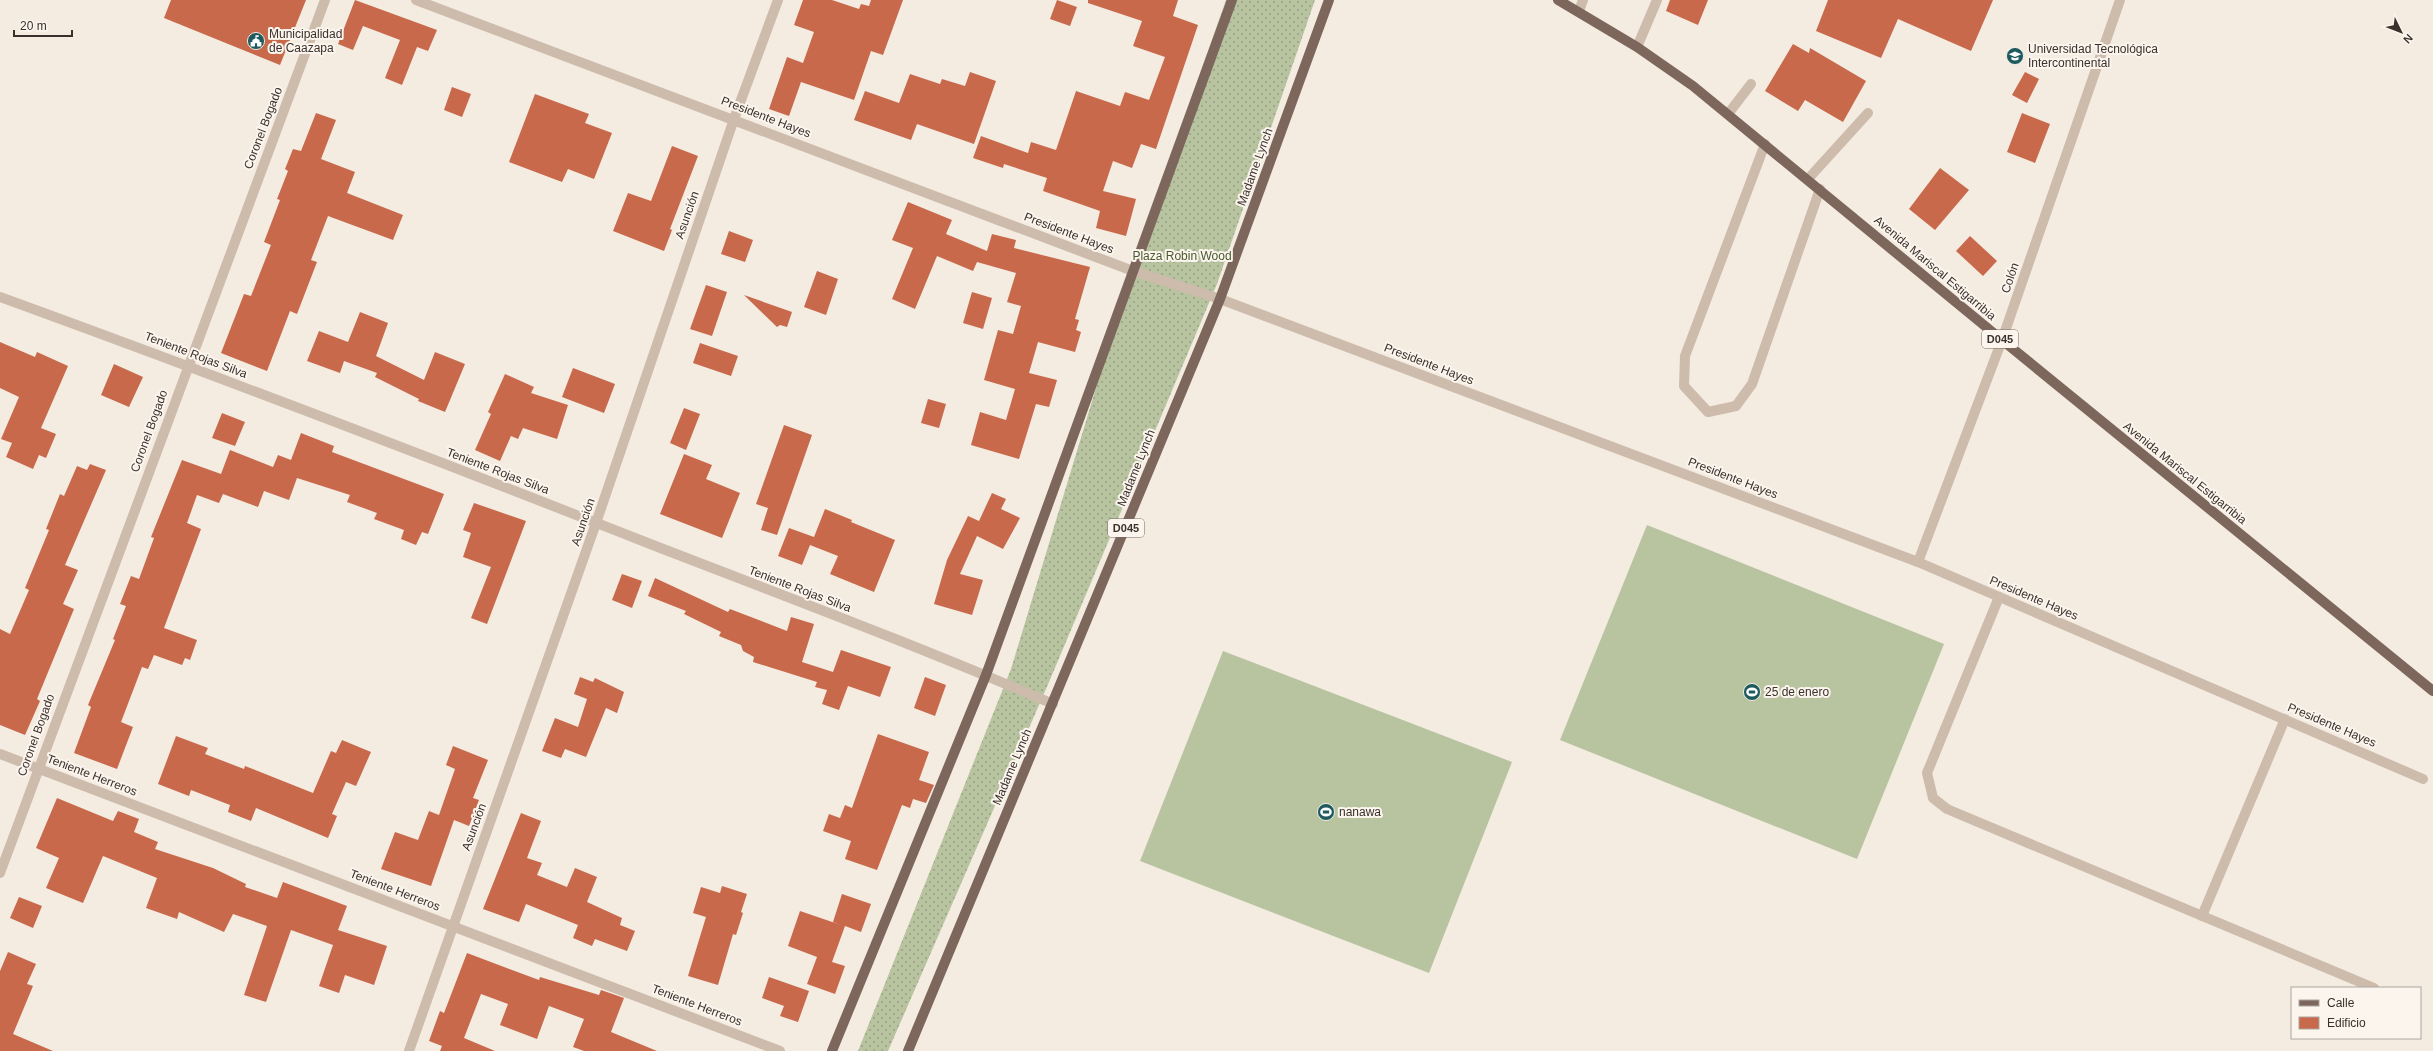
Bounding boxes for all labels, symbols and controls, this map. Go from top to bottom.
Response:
scale bar [14,12,72,38]
north arrow [2381,12,2421,52]
text: 20 m [20,19,47,33]
place label: Municipalidad de Caazapa [269,27,342,55]
public building icon: Municipalidad de Caazapa [246,31,266,51]
text: N [2401,32,2415,46]
place label: Universidad Tecnológica Intercontinental [2028,42,2158,70]
school or university icon: Universidad Tecnológica Intercontinental [2005,46,2025,66]
street label: Coronel Bogado [241,85,285,171]
street label: Presidente Hayes [719,93,813,141]
street label: Madame Lynch [1234,126,1276,208]
street label: Asunción [672,189,702,241]
street label: Presidente Hayes [1022,209,1116,257]
street label: Avenida Mariscal Estigarribia [1871,213,1999,323]
park label: Plaza Robin Wood [1132,249,1232,263]
street label: Colón [1998,261,2022,295]
street label: Teniente Rojas Silva [143,329,250,381]
road number: D045 [1982,330,2018,348]
street label: Presidente Hayes [1382,340,1476,388]
street label: Coronel Bogado [128,388,171,474]
street label: Avenida Mariscal Estigarribia [2121,419,2250,527]
street label: Madame Lynch [1114,428,1158,508]
street label: Teniente Rojas Silva [445,445,552,497]
street label: Presidente Hayes [1686,454,1780,502]
street label: Asunción [568,496,598,548]
road number: D045 [1108,519,1144,537]
street label: Teniente Rojas Silva [747,563,854,615]
street label: Presidente Hayes [1988,573,2080,623]
sports icon: 25 de enero [1742,682,1762,702]
place label: 25 de enero [1765,685,1829,699]
street label: Coronel Bogado [15,692,58,778]
street label: Presidente Hayes [2286,700,2378,750]
street label: Madame Lynch [990,727,1034,807]
street label: Teniente Herreros [45,751,139,799]
street label: Asunción [459,801,489,853]
sports icon: nanawa [1316,802,1336,822]
place label: nanawa [1339,805,1381,819]
street label: Teniente Herreros [348,866,442,914]
street label: Teniente Herreros [650,981,744,1029]
legend [2291,987,2421,1039]
text: Calle [2327,996,2355,1010]
text: Edificio [2327,1016,2366,1030]

